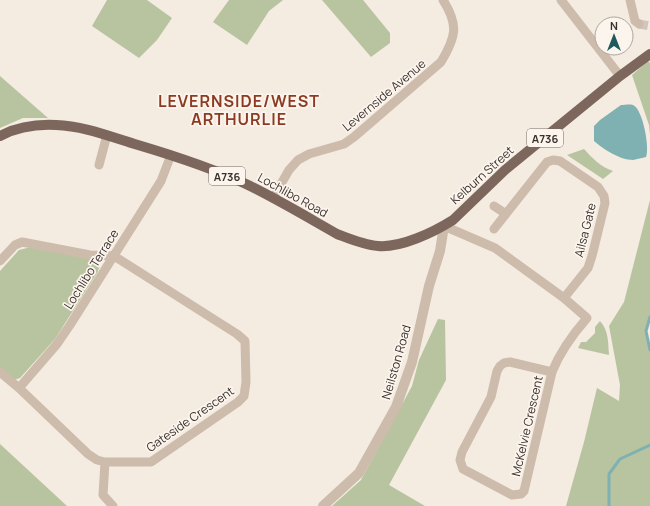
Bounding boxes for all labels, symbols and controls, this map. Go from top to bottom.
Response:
north arrow [594,16,634,56]
text: N [610,18,618,33]
street label: Levernside Avenue [339,55,429,135]
district label: LEVERNSIDE/WEST ARTHURLIE [158,90,320,130]
road number: A736 [527,129,563,147]
street label: Kelburn Street [447,142,517,208]
road number: A736 [209,167,245,185]
street label: Lochlibo Road [255,169,331,221]
street label: Ailsa Gate [570,201,600,259]
street label: Lochlibo Terrace [60,226,122,312]
street label: Neilston Road [377,323,415,401]
street label: McKelvie Crescent [507,374,547,478]
street label: Gateside Crescent [143,382,237,456]

